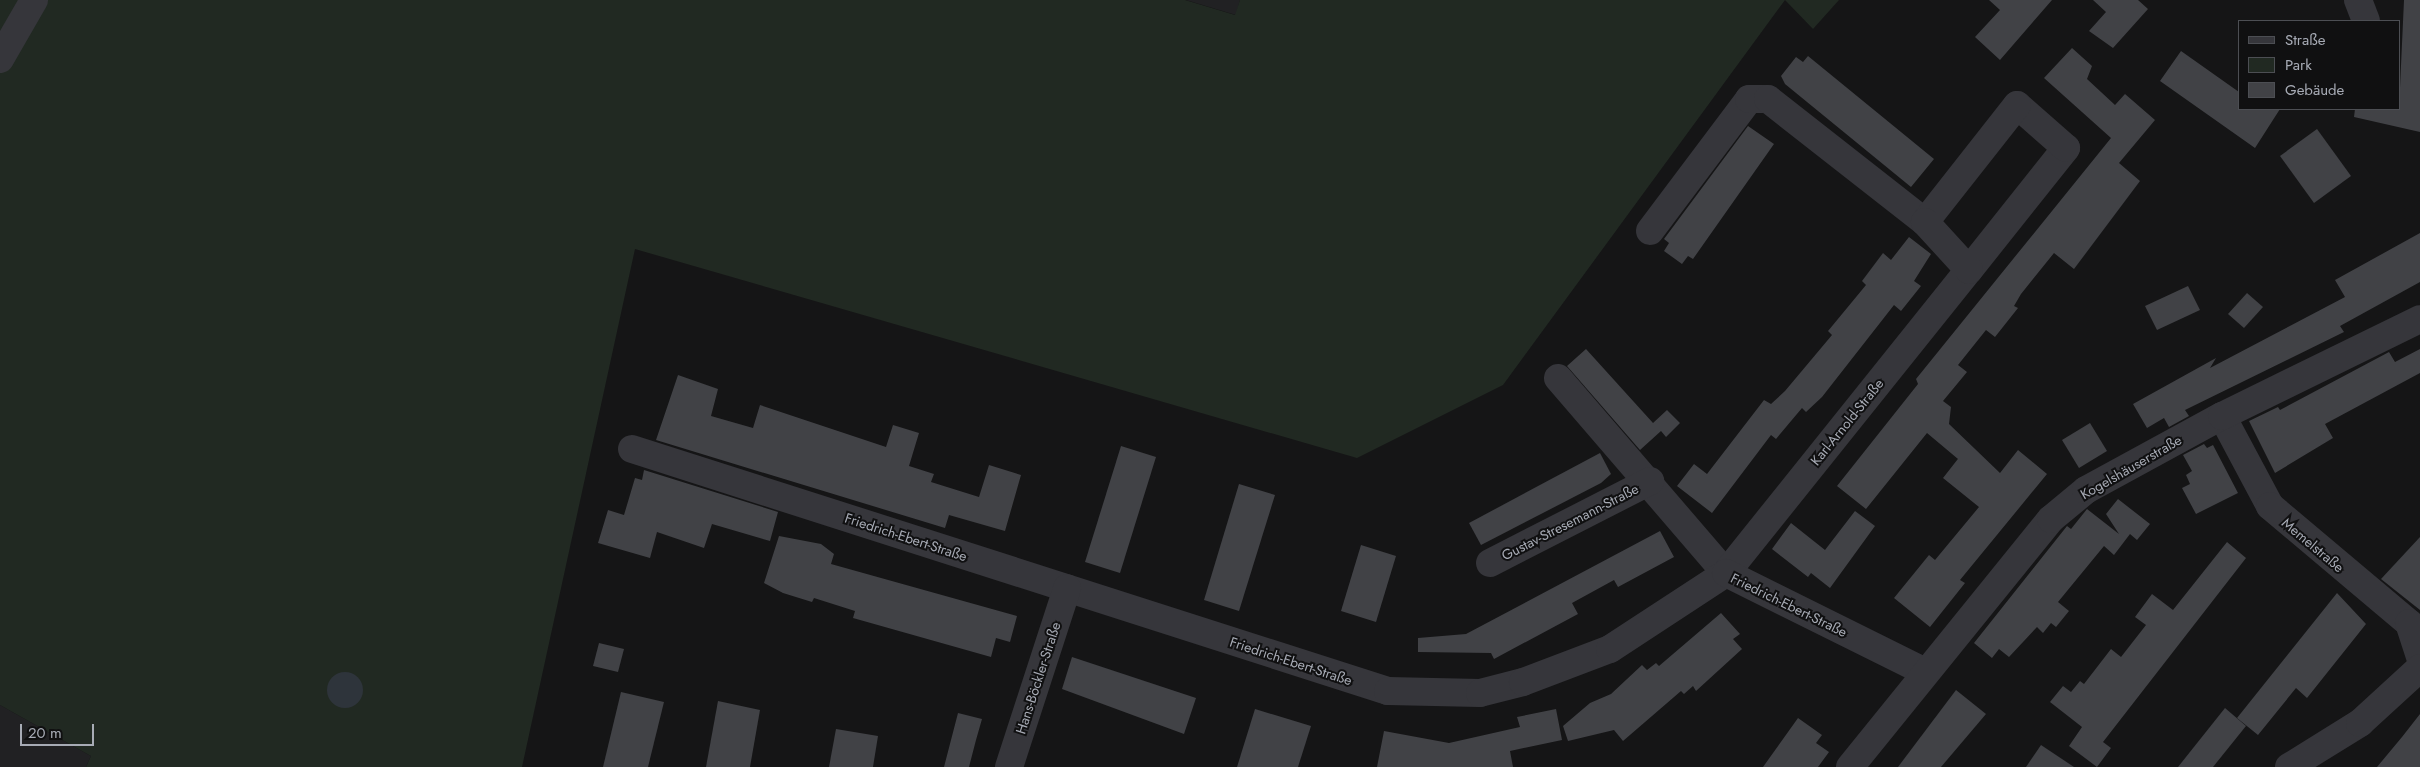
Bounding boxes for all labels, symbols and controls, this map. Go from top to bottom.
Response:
legend [2238,20,2400,110]
text: Straße [2285,29,2325,51]
text: Park [2285,54,2312,76]
text: Gebäude [2285,79,2344,101]
street label: Karl-Arnold-Straße [1807,375,1887,469]
street label: Kogelshäuserstraße [2077,431,2185,503]
street label: Gustav-Stresemann-Straße [1499,480,1641,564]
street label: Friedrich-Ebert-Straße [843,509,969,565]
street label: Memelstraße [2279,514,2347,576]
street label: Friedrich-Ebert-Straße [1728,570,1850,640]
street label: Hans-Böckler-Straße [1012,620,1064,736]
street label: Friedrich-Ebert-Straße [1228,633,1354,689]
scale bar [22,714,96,746]
text: 20 m [28,722,62,744]

